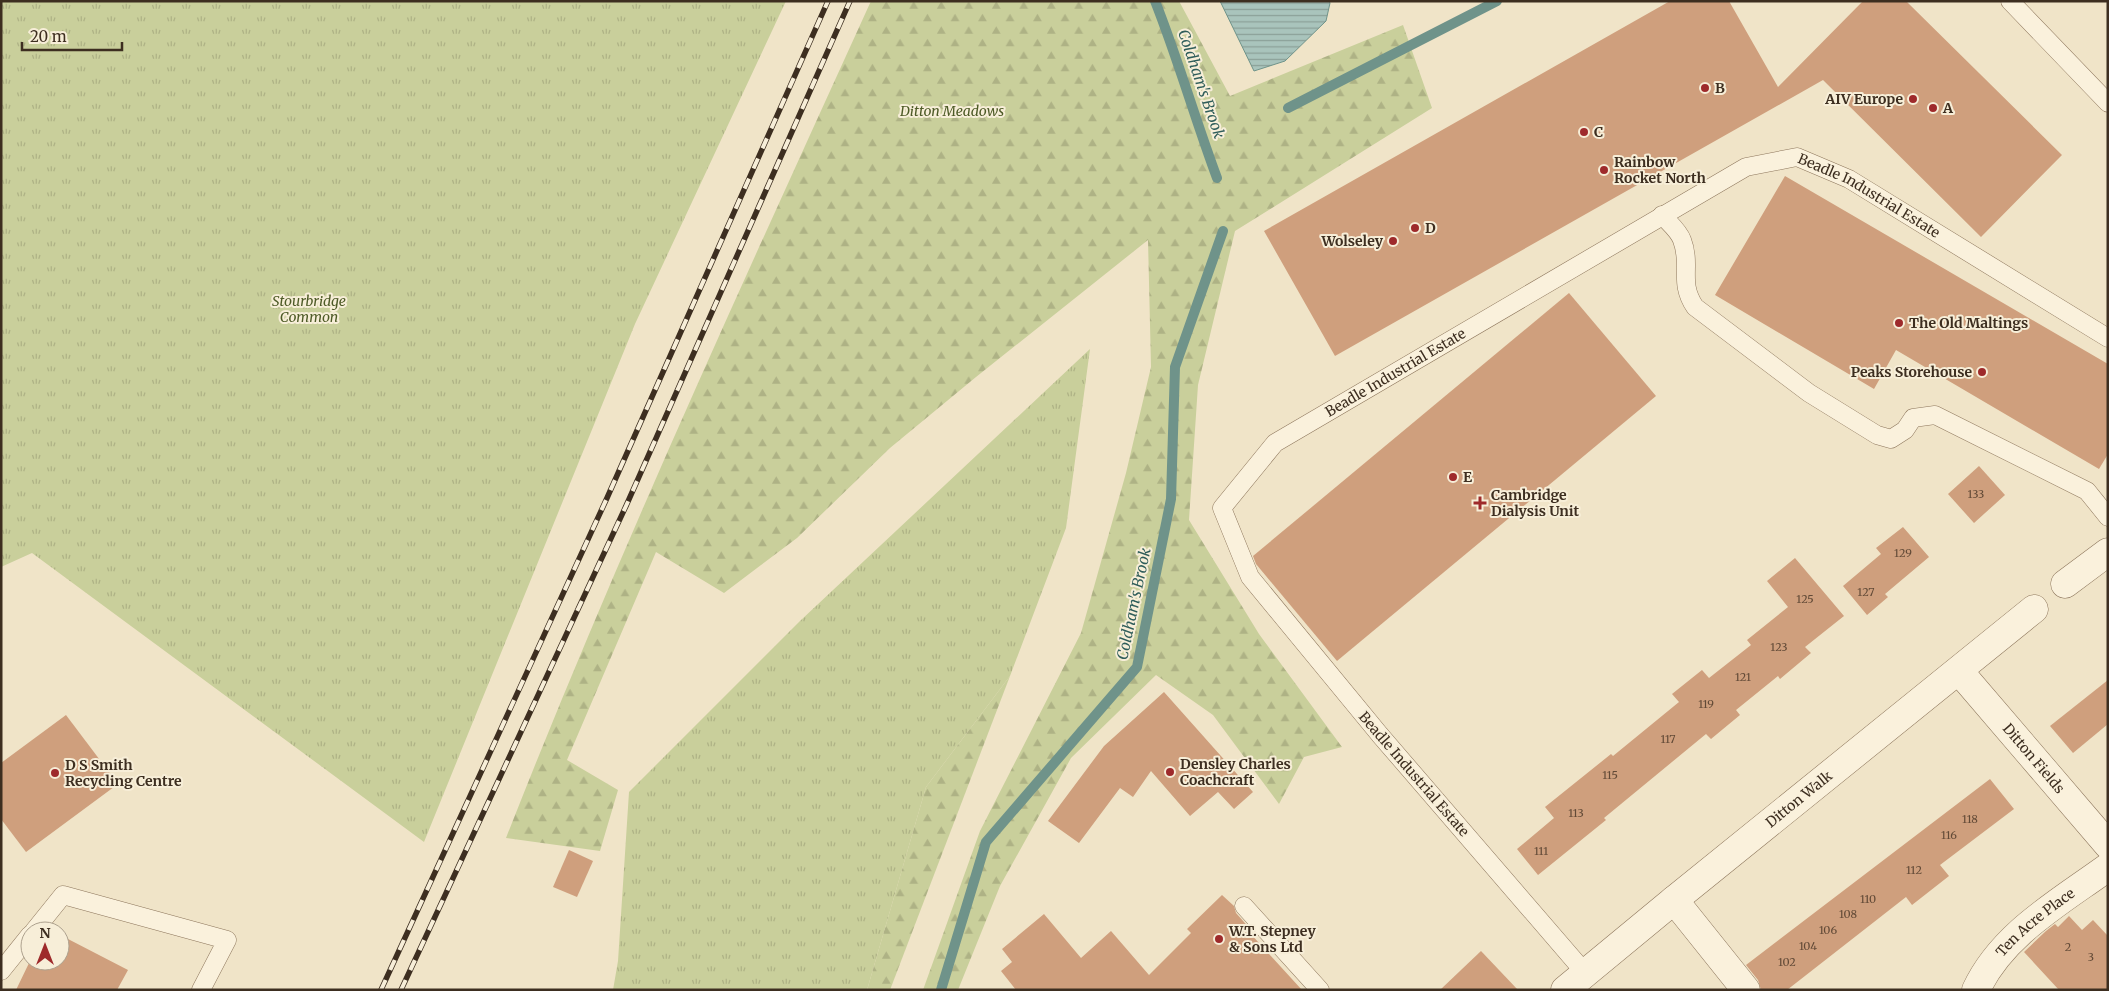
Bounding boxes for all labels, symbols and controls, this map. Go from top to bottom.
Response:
scale bar [22,20,122,52]
text: 20 m [30,27,67,46]
water label: Coldham's Brook [1174,27,1229,142]
place label: B [1715,79,1725,97]
marker: B [1699,82,1711,94]
place label: AIV Europe [1824,90,1903,108]
marker: AIV Europe [1907,93,1919,105]
place label: A [1942,99,1954,117]
park label: Ditton Meadows [899,102,1004,120]
marker: A [1927,102,1939,114]
place label: C [1594,123,1603,141]
marker: C [1578,126,1590,138]
street label: Beadle Industrial Estate [1795,149,1943,242]
place label: Rainbow Rocket North [1614,153,1706,187]
marker: Rainbow Rocket North [1598,164,1610,176]
place label: D [1425,219,1436,237]
marker: D [1409,222,1421,234]
place label: Wolseley [1320,232,1384,250]
marker: Wolseley [1387,235,1399,247]
park label: Stourbridge Common [272,292,346,326]
place label: The Old Maltings [1909,314,2028,332]
marker: The Old Maltings [1893,317,1905,329]
street label: Beadle Industrial Estate [1322,324,1469,421]
place label: Peaks Storehouse [1851,363,1972,381]
marker: Peaks Storehouse [1976,366,1988,378]
place label: E [1463,468,1472,486]
marker: E [1447,471,1459,483]
place label: Cambridge Dialysis Unit [1491,486,1579,520]
house number: 133 [1968,487,1984,501]
marker: Cambridge Dialysis Unit [1473,496,1487,510]
water label: Coldham's Brook [1112,545,1155,662]
house number: 129 [1894,546,1912,560]
house number: 127 [1857,585,1875,599]
house number: 125 [1796,592,1814,606]
house number: 123 [1770,640,1788,654]
house number: 121 [1735,670,1751,684]
house number: 119 [1698,697,1714,711]
street label: Beadle Industrial Estate [1355,708,1473,840]
street label: Ditton Fields [1999,720,2069,797]
house number: 117 [1660,732,1676,746]
place label: Densley Charles Coachcraft [1180,755,1291,789]
place label: D S Smith Recycling Centre [65,756,182,790]
marker: Densley Charles Coachcraft [1164,766,1176,778]
marker: D S Smith Recycling Centre [49,767,61,779]
street label: Ditton Walk [1762,767,1836,831]
house number: 115 [1602,768,1618,782]
house number: 113 [1568,806,1584,820]
house number: 118 [1962,812,1978,826]
house number: 116 [1941,828,1957,842]
house number: 111 [1534,844,1548,858]
house number: 112 [1906,863,1922,877]
street label: Ten Acre Place [1992,884,2078,960]
house number: 110 [1860,892,1876,906]
house number: 108 [1839,907,1857,921]
north arrow [20,921,70,971]
place label: W.T. Stepney & Sons Ltd [1228,922,1316,956]
house number: 106 [1819,923,1837,937]
text: N [39,924,51,942]
marker: W.T. Stepney & Sons Ltd [1213,933,1225,945]
house number: 104 [1799,939,1817,953]
house number: 2 [2065,940,2071,954]
house number: 3 [2088,950,2094,964]
house number: 102 [1778,955,1796,969]

